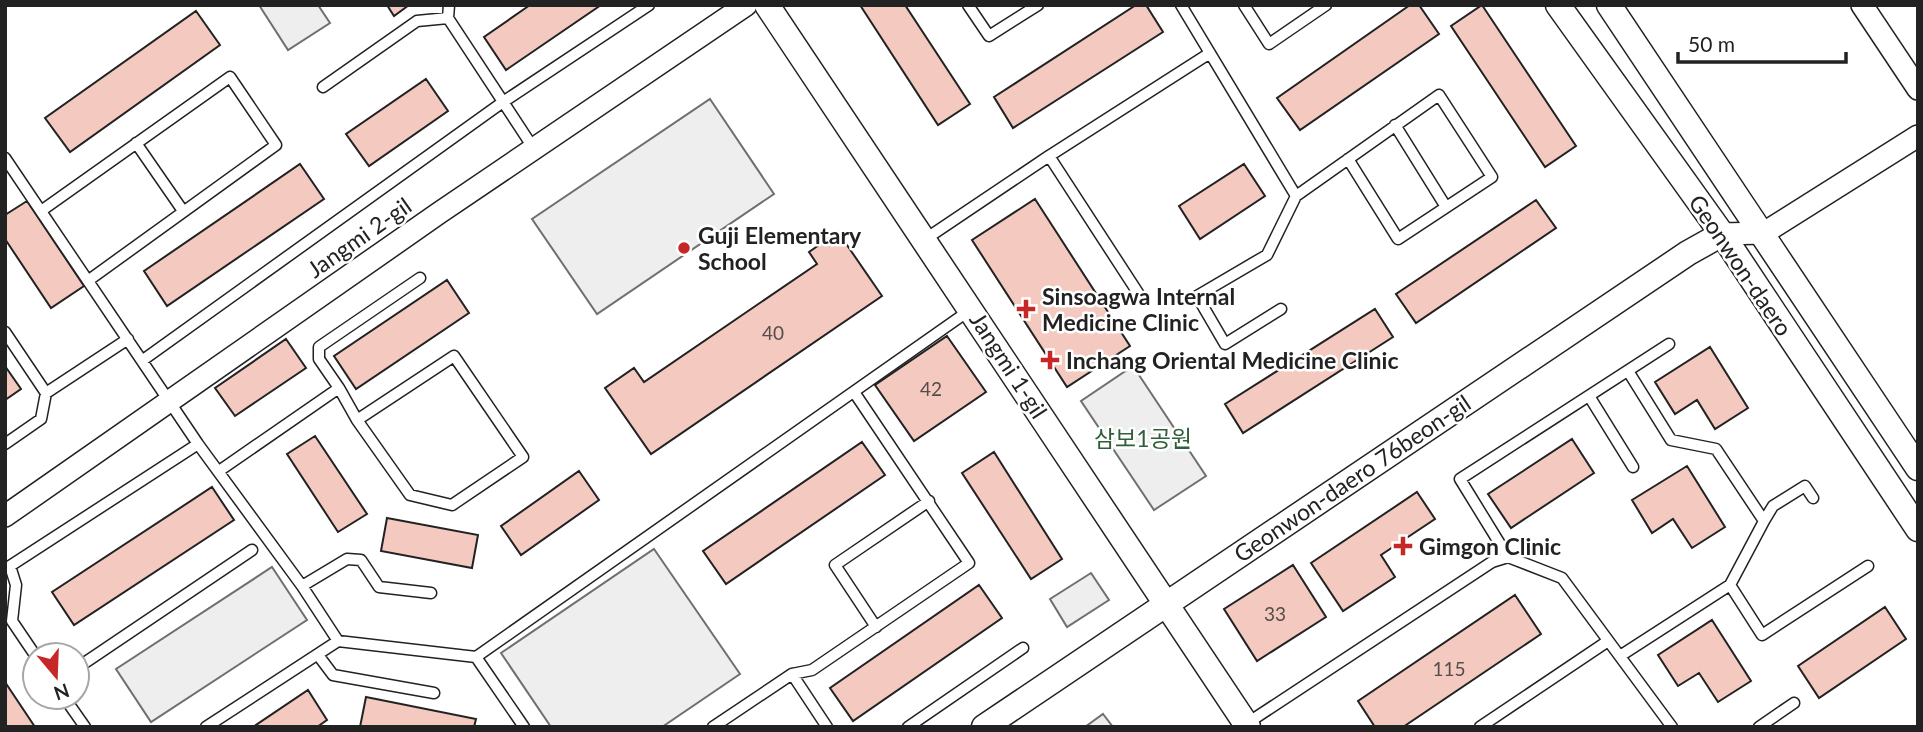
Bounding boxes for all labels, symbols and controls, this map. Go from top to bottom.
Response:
scale bar [1678,21,1846,65]
text: 50 m [1688,31,1735,56]
street label: Geonwon-daero [1683,189,1799,341]
street label: Jangmi 2-gil [302,191,416,283]
place label: Guji Elementary School [698,221,862,275]
marker: Guji Elementary School [676,240,692,256]
place label: Sinsoagwa Internal Medicine Clinic [1042,282,1235,336]
marker: Sinsoagwa Internal Medicine Clinic [1016,299,1036,319]
street label: Jangmi 1-gil [964,307,1054,423]
house number: 40 [762,321,784,344]
place label: Inchang Oriental Medicine Clinic [1066,346,1399,374]
marker: Inchang Oriental Medicine Clinic [1040,350,1060,370]
house number: 42 [920,377,942,400]
street label: Geonwon-daero 76beon-gil [1228,388,1476,568]
park label: 삼보1공원 [1094,424,1192,452]
place label: Gimgon Clinic [1419,532,1561,560]
marker: Gimgon Clinic [1393,536,1413,556]
house number: 33 [1264,602,1286,625]
north arrow [21,641,91,711]
house number: 115 [1432,657,1466,680]
text: N [51,679,72,706]

